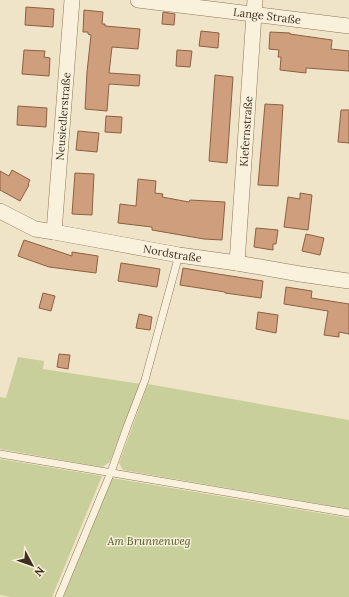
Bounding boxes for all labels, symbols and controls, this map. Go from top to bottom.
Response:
street label: Lange Straße [232,5,302,27]
street label: Neusiedlerstraße [53,72,73,161]
street label: Kiefernstraße [237,95,255,167]
street label: Nordstraße [142,242,203,265]
park label: Am Brunnenweg [106,534,191,548]
north arrow [12,545,52,585]
text: N [31,564,48,580]

